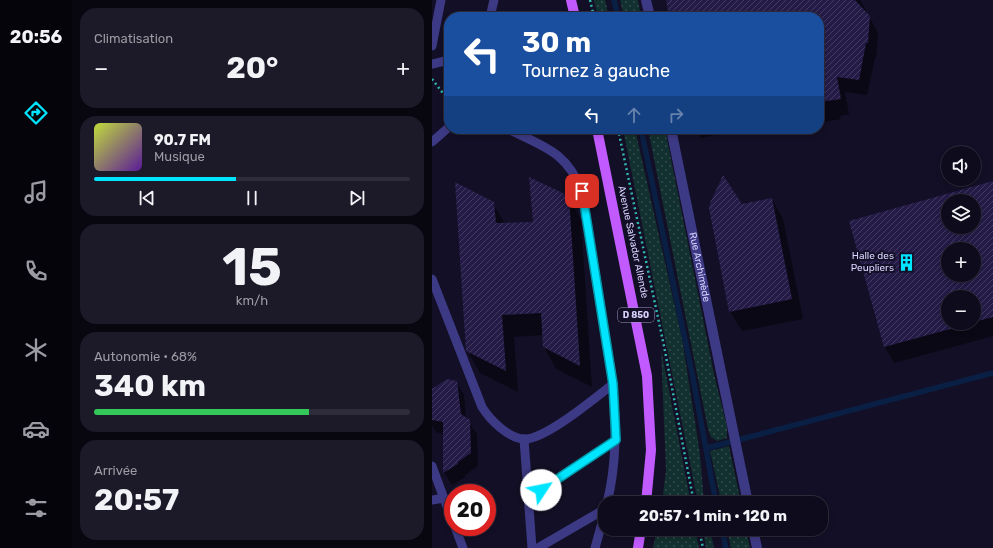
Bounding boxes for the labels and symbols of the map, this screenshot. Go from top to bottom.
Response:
pin [565,174,599,208]
street label: Avenue Salvador Allende [615,185,651,300]
street label: Rue Archimède [686,231,713,303]
place label: Halle des Peupliers [851,250,894,274]
building icon: Halle des Peupliers [897,252,917,272]
road number: D 850 [618,308,654,322]
position arrow [520,469,562,511]
speed limit sign: 20 [444,484,496,536]

